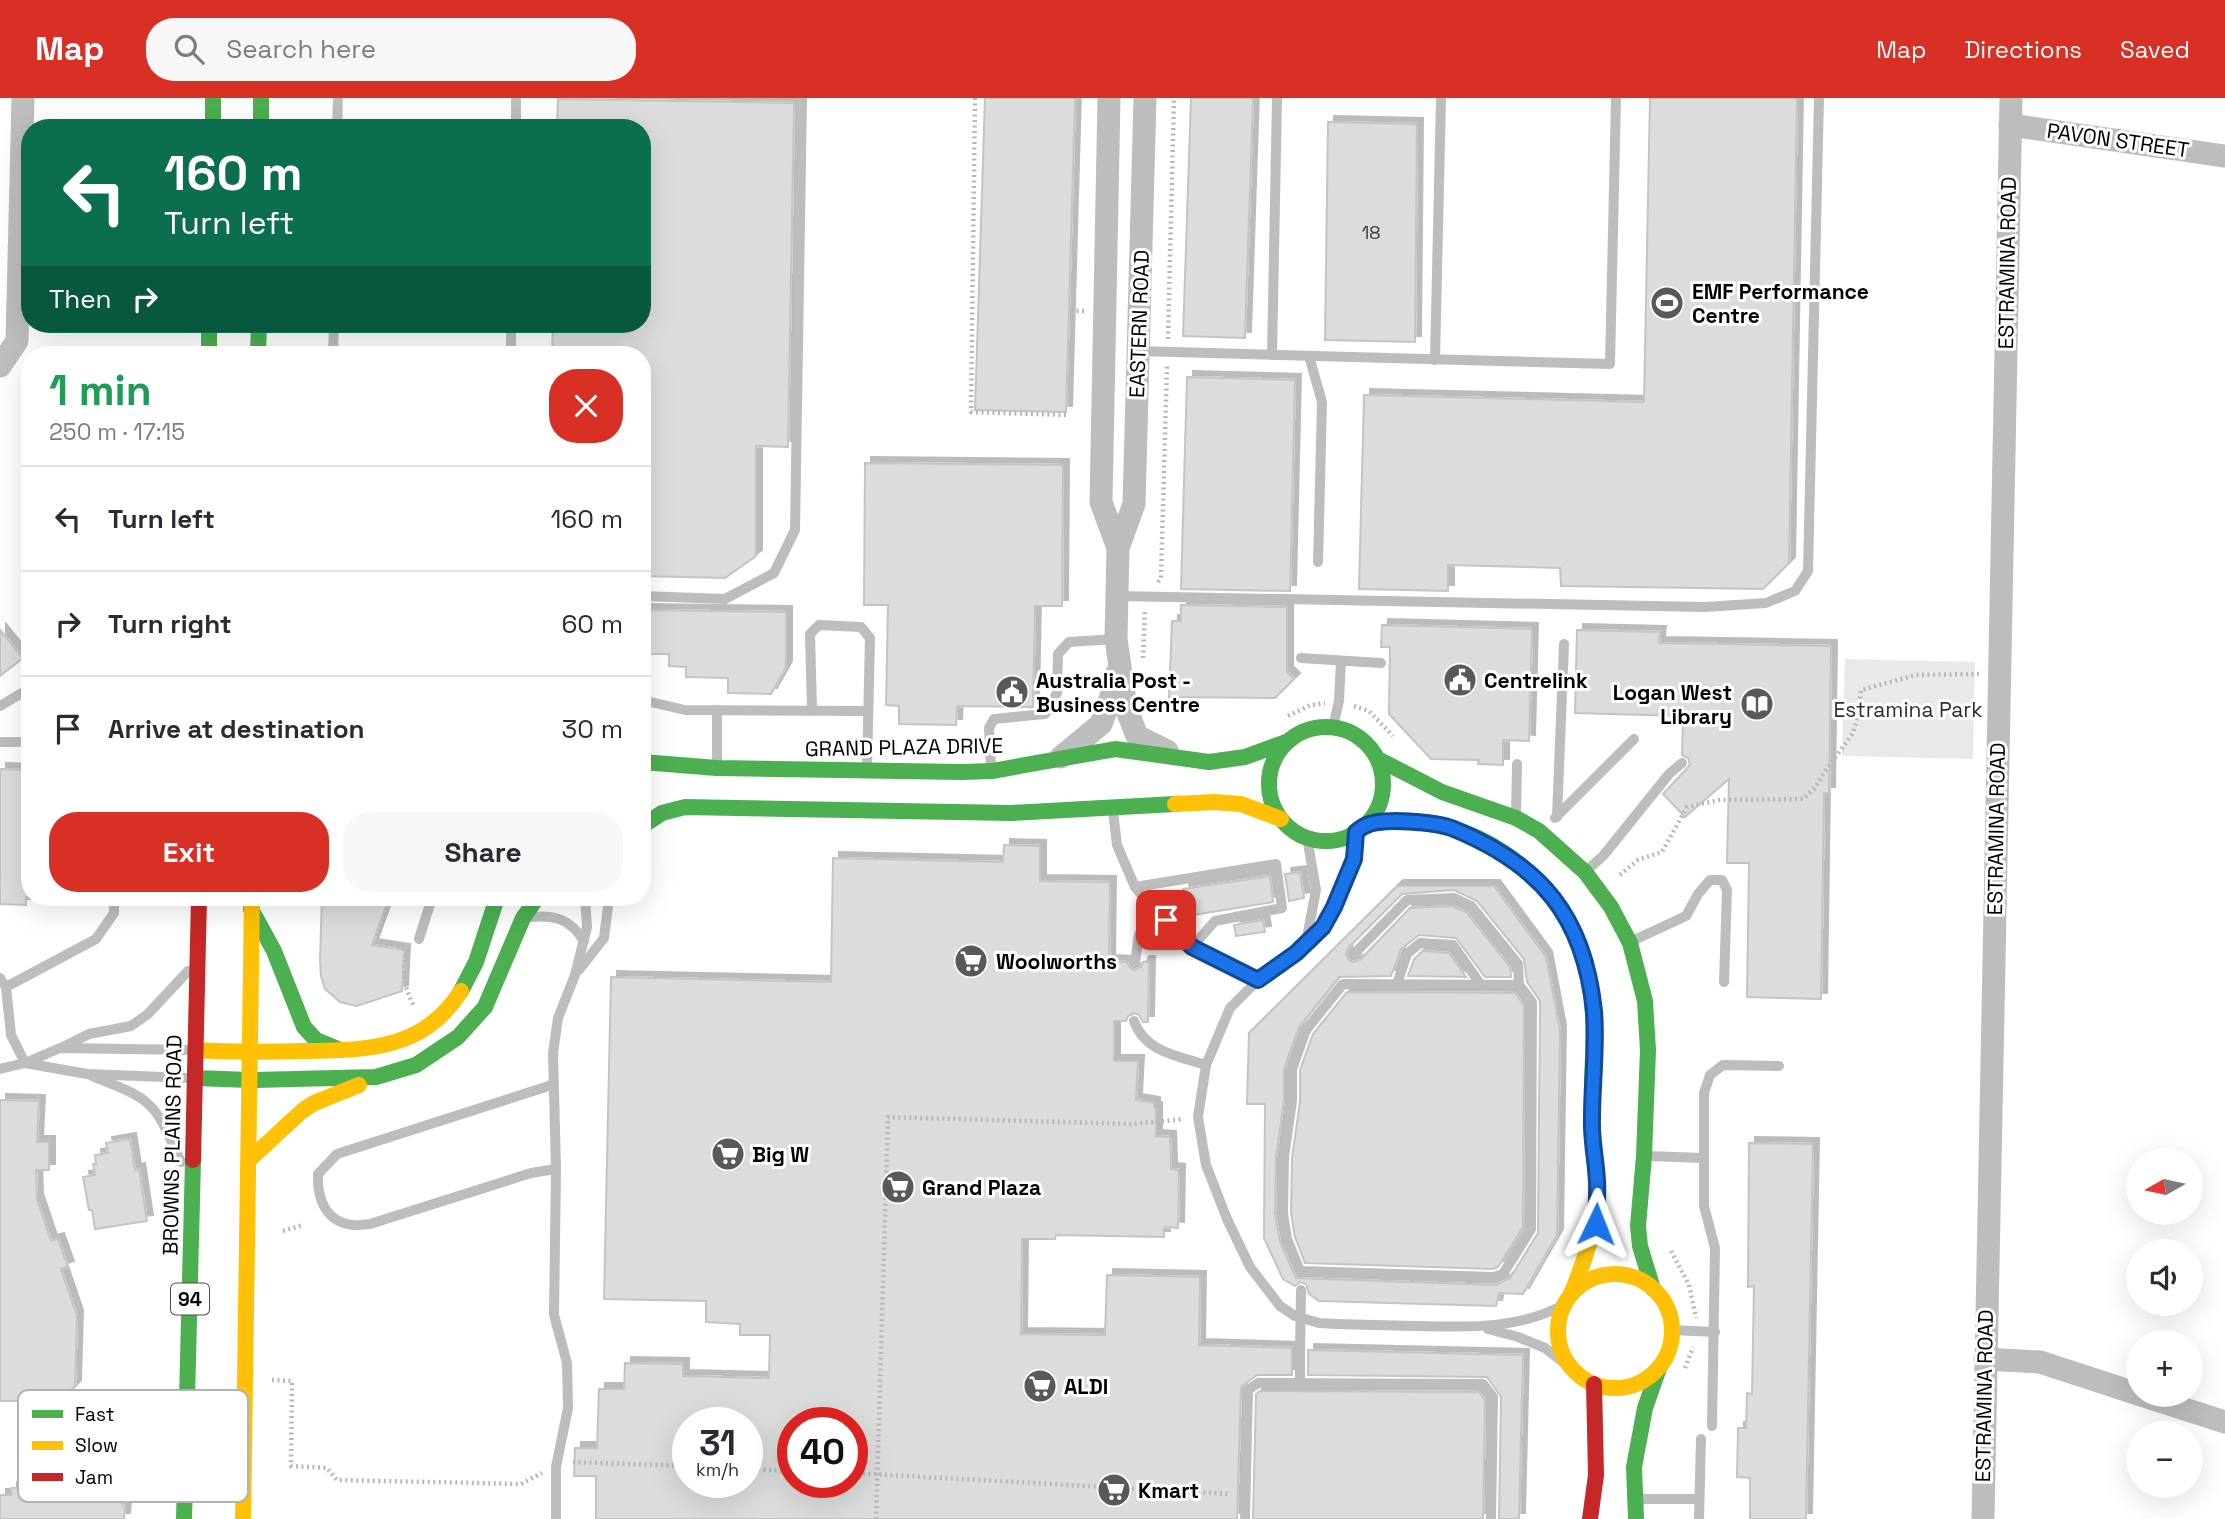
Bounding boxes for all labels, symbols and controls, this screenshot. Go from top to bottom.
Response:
search box [146,18,636,81]
text: Map [35,28,104,70]
icon: search [170,30,208,68]
text: Search here [226,32,376,66]
text: Map [1876,34,1926,65]
text: Directions [1964,34,2082,65]
text: Saved [2120,34,2190,65]
street label: PAVON STREET [2045,117,2191,163]
text: 160 m [164,142,302,204]
icon: left [49,147,140,238]
street label: ESTRAMINA ROAD [1992,176,2022,350]
text: Turn left [164,203,294,243]
house number: 18 [1362,221,1380,244]
street label: EASTERN ROAD [1123,249,1155,399]
place label: EMF Performance Centre [1692,278,1869,329]
icon: right [126,280,164,318]
text: Then [49,282,112,316]
sports icon: EMF Performance Centre [1648,284,1686,322]
text: 1 min [49,364,152,417]
button: close [549,369,623,443]
text: 250 m · 17:15 [49,417,185,447]
icon: left [49,500,87,538]
text: Turn left [108,502,215,536]
text: 160 m [551,502,623,536]
icon: right [49,605,87,643]
text: Turn right [108,607,232,641]
text: 60 m [561,607,623,641]
public building icon: Centrelink [1441,661,1479,699]
place label: Australia Post - Business Centre [1036,667,1200,718]
place label: Centrelink [1484,667,1588,694]
public building icon: Australia Post - Business Centre [993,673,1031,711]
place label: Logan West Library [1613,679,1732,730]
library icon: Logan West Library [1738,685,1776,723]
park label: Estramina Park [1833,696,1983,723]
icon: arrive [49,710,87,748]
text: Arrive at destination [108,712,365,746]
text: 30 m [562,712,623,746]
street label: GRAND PLAZA DRIVE [805,732,1003,762]
street label: ESTRAMINA ROAD [1981,742,2011,916]
button: Exit [49,812,329,892]
button: Share [343,812,623,892]
pin [1136,890,1196,950]
icon: arrive [1147,901,1185,939]
supermarket icon: Woolworths [952,942,990,980]
place label: Woolworths [996,948,1117,975]
street label: BROWNS PLAINS ROAD [157,1035,187,1255]
supermarket icon: Big W [709,1135,747,1173]
place label: Big W [752,1141,809,1168]
north arrow [2126,1148,2203,1225]
map controls [2126,1148,2203,1498]
supermarket icon: Grand Plaza [879,1168,917,1206]
place label: Grand Plaza [922,1174,1041,1201]
position arrow [1559,1187,1633,1261]
button: sound [2126,1239,2203,1316]
road number: 94 [171,1284,209,1315]
street label: ESTRAMINA ROAD [1969,1309,1999,1483]
button: + [2126,1330,2203,1407]
supermarket icon: ALDI [1021,1367,1059,1405]
place label: ALDI [1064,1373,1108,1400]
legend [18,1390,248,1502]
text: Fast [75,1402,115,1427]
speed limit sign: 40 [777,1407,868,1498]
text: 31 [699,1421,736,1465]
button: − [2126,1421,2203,1498]
text: Slow [75,1433,118,1458]
text: km/h [696,1458,739,1481]
text: Jam [75,1465,113,1490]
supermarket icon: Kmart [1095,1471,1133,1509]
place label: Kmart [1138,1477,1199,1504]

